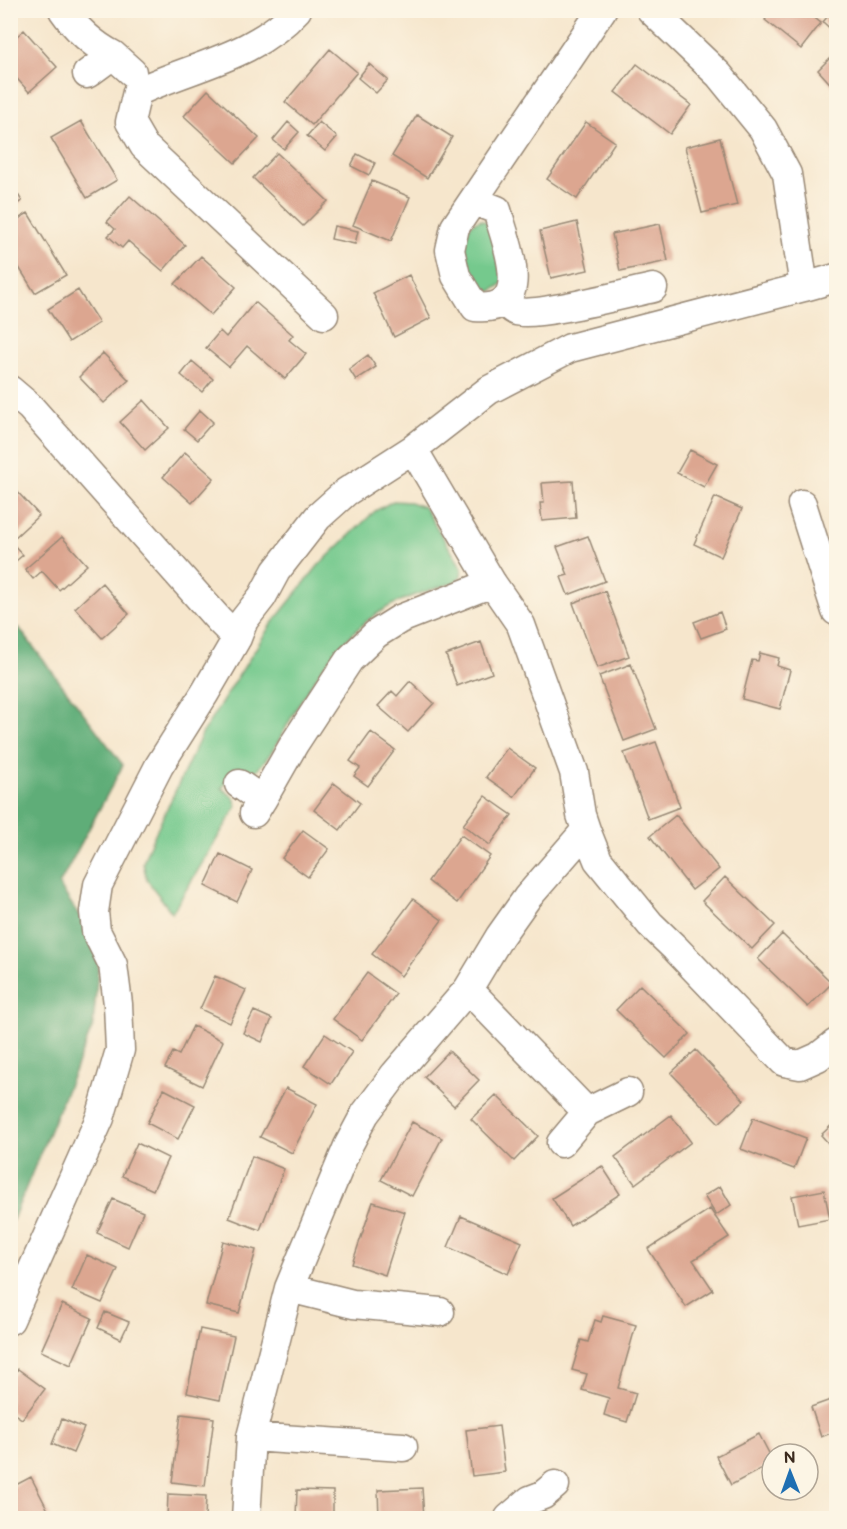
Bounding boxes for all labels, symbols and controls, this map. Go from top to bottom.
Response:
north arrow [760,1442,820,1502]
text: N [784,1449,796,1468]

